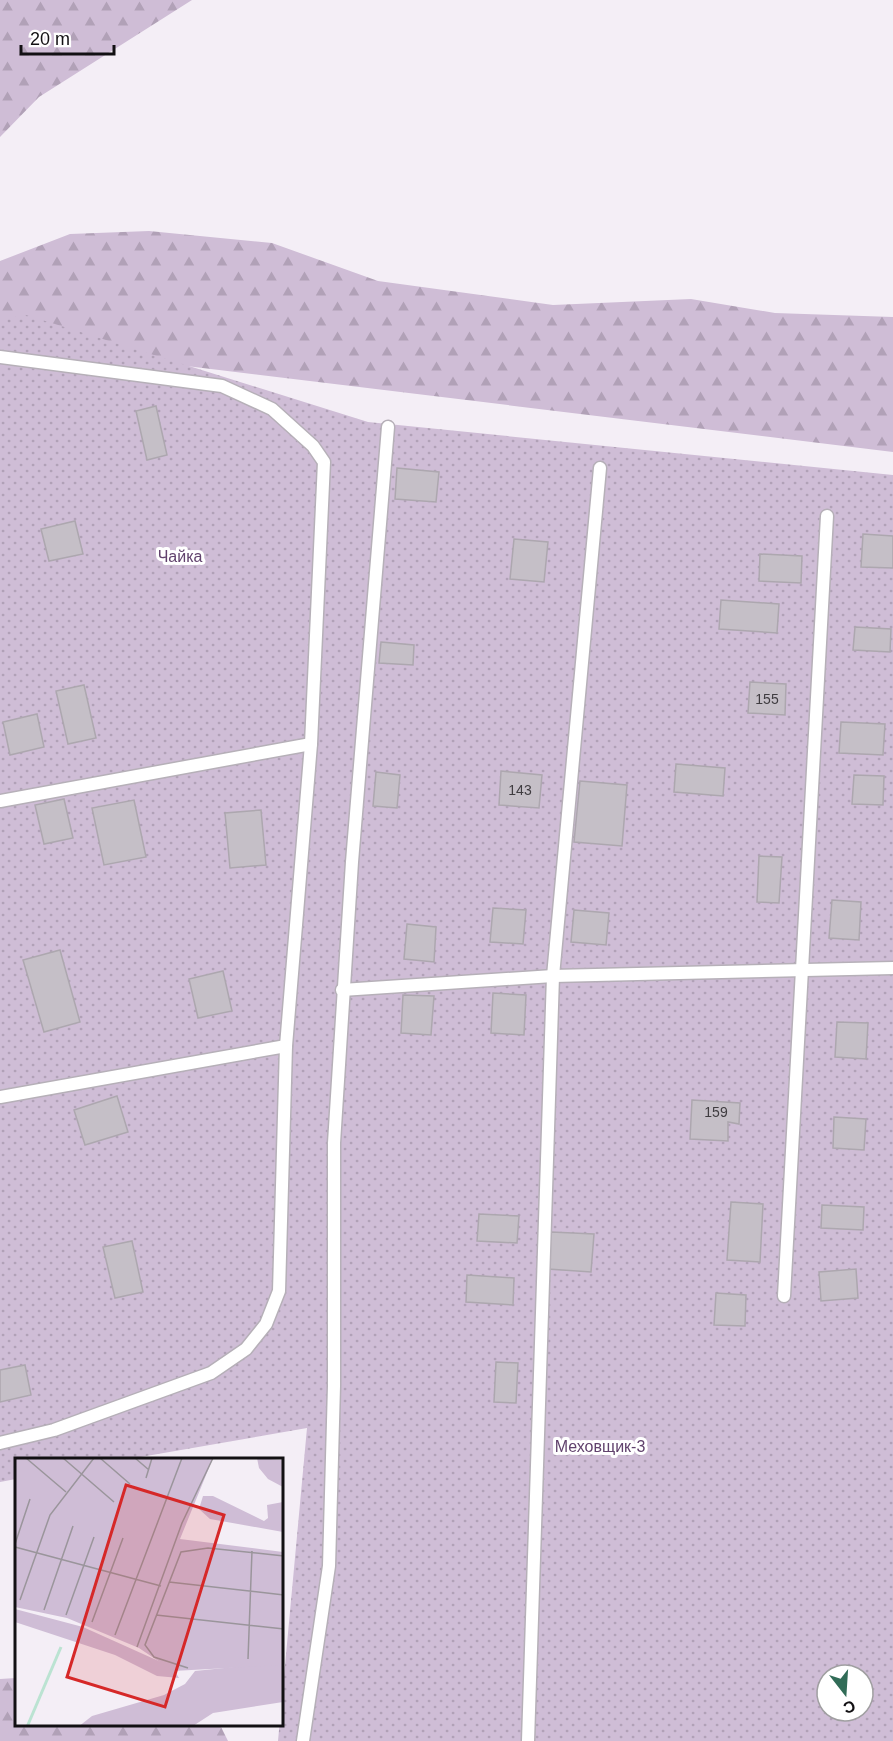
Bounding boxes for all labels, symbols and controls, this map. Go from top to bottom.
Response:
scale bar [21,18,114,56]
text: 20 m [30,29,70,49]
park label: Чайка [158,548,202,565]
house number: 155 [755,691,779,707]
house number: 143 [508,782,532,798]
house number: 159 [704,1104,728,1120]
park label: Меховщик-3 [555,1438,645,1455]
inset map [15,1458,284,1726]
north arrow [815,1663,875,1723]
text: С [841,1697,857,1717]

